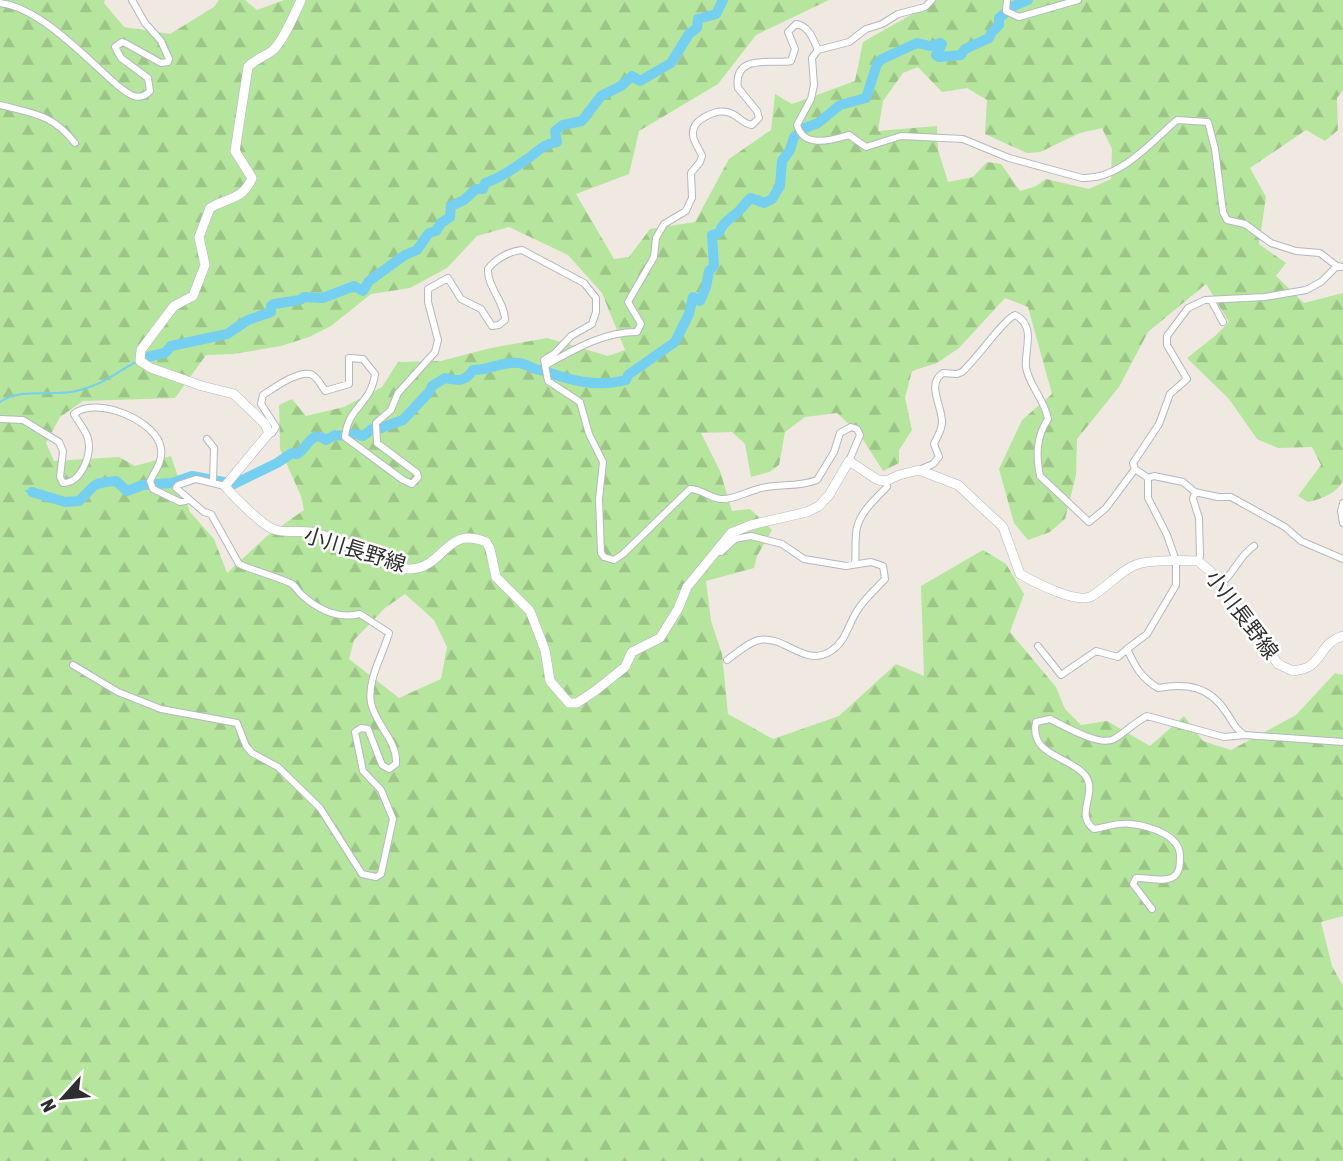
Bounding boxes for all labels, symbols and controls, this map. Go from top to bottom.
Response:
street label: 小川長野線 [302,522,409,576]
street label: 小川長野線 [1202,565,1284,664]
north arrow [28,1063,98,1133]
text: N [36,1096,60,1116]

